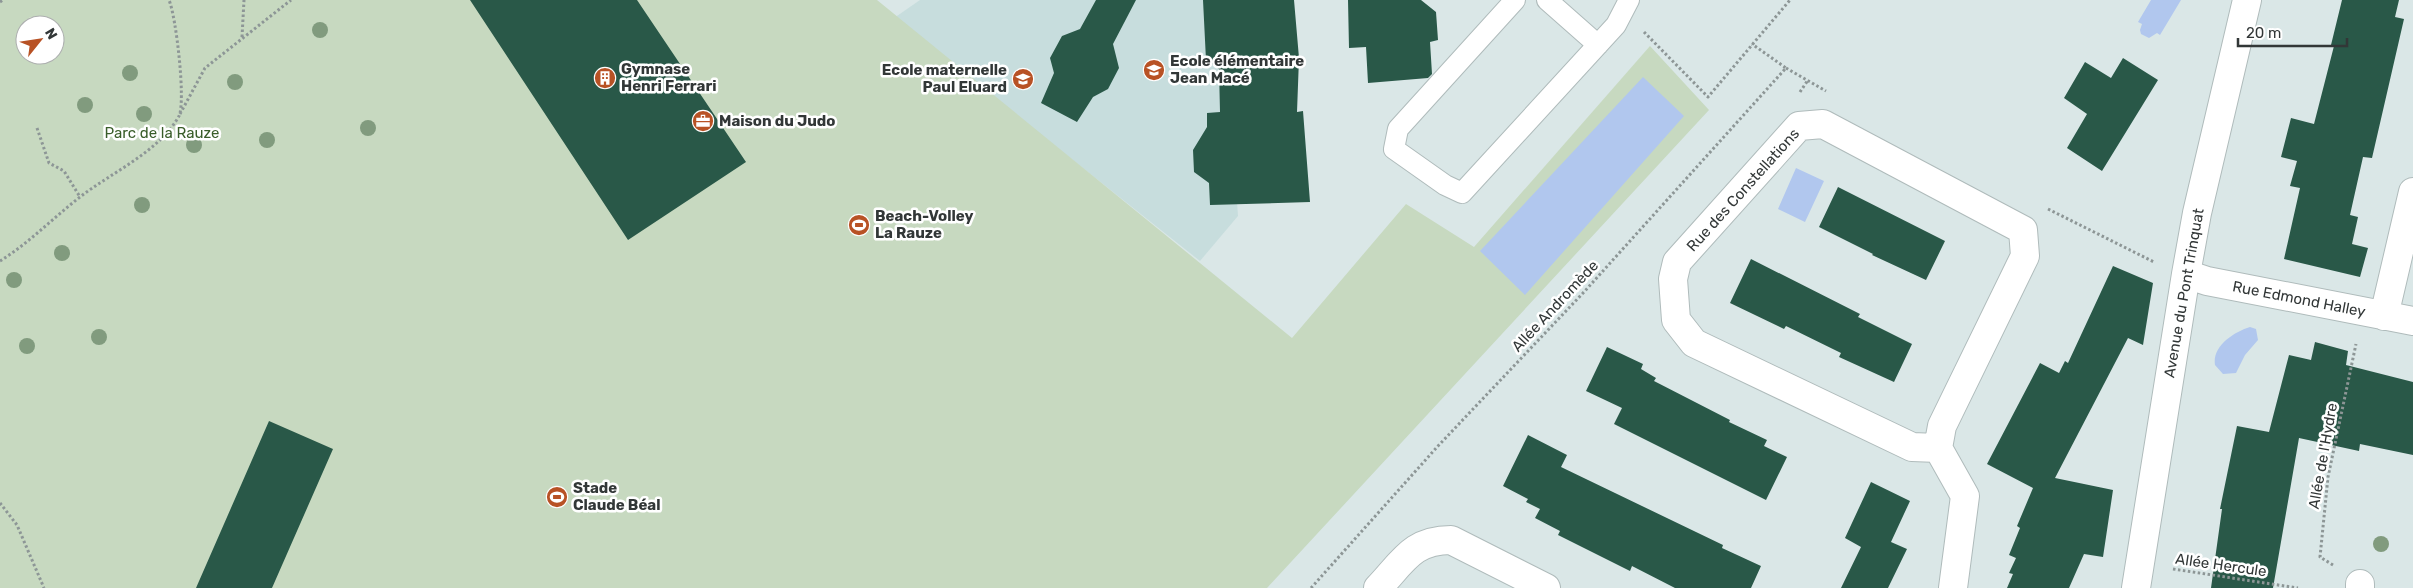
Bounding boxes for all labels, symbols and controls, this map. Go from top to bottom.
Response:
north arrow [15,15,65,65]
scale bar [2238,15,2347,47]
text: 20 m [2246,24,2281,42]
text: N [41,25,61,42]
place label: Ecole élémentaire Jean Macé [1170,52,1304,87]
school or university icon: Ecole élémentaire Jean Macé [1142,58,1166,82]
place label: Gymnase Henri Ferrari [621,60,717,95]
place label: Ecole maternelle Paul Eluard [882,61,1007,96]
building icon: Gymnase Henri Ferrari [593,66,617,90]
school or university icon: Ecole maternelle Paul Eluard [1011,67,1035,91]
office icon: Maison du Judo [691,109,715,133]
place label: Maison du Judo [719,112,835,130]
park label: Parc de la Rauze [105,124,219,142]
street label: Rue des Constellations [1683,124,1803,255]
place label: Beach-Volley La Rauze [875,207,973,242]
street label: Avenue du Pont Trinquat [2160,207,2208,379]
sports icon: Beach-Volley La Rauze [847,213,871,237]
street label: Allée Andromède [1508,256,1602,356]
street label: Rue Edmond Halley [2231,277,2367,321]
street label: Allée de l'Hydre [2305,402,2341,510]
place label: Stade Claude Béal [573,479,660,514]
sports icon: Stade Claude Béal [545,485,569,509]
street label: Allée Hercule [2174,550,2268,580]

